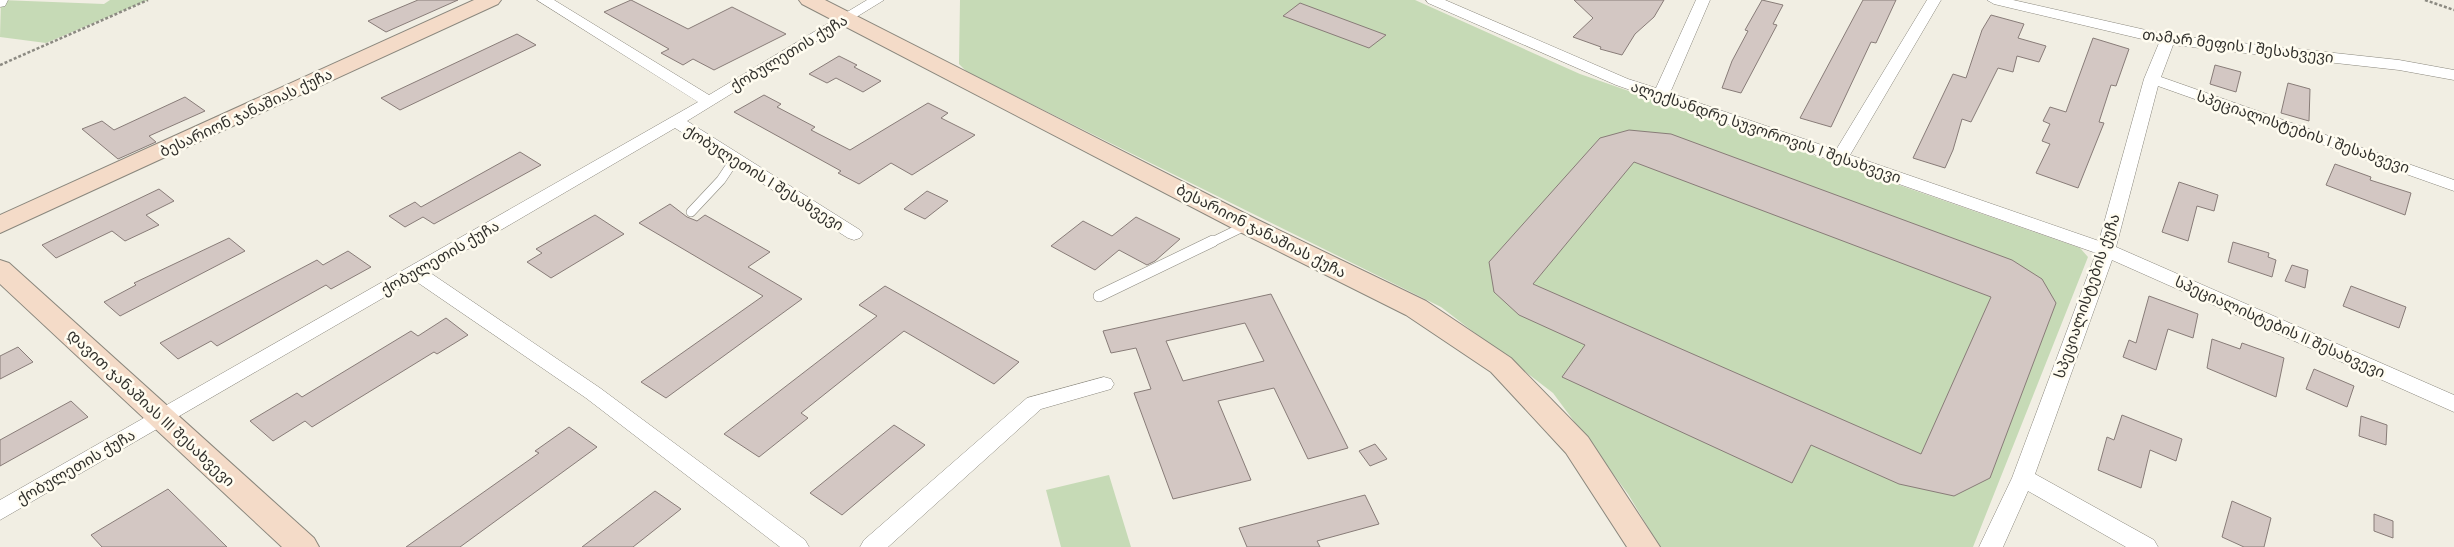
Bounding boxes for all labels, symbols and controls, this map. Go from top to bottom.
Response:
street label: ქობულეთის ქუჩა [727,11,851,95]
street label: თამარ მეფის I შესახვევი [2141,25,2335,67]
street label: ბესარიონ ჯანაშიას ქუჩა [157,65,335,161]
street label: ალექსანდრე სუვოროვის I შესახვევი [1629,77,1903,187]
street label: სპეციალისტების I შესახვევი [2194,87,2412,177]
street label: ქობულეთის I შესახვევი [681,121,847,235]
street label: ბესარიონ ჯანაშიას ქუჩა [1173,180,1349,282]
street label: სპეციალისტების ქუჩა [2050,211,2124,381]
street label: ქობულეთის ქუჩა [378,217,502,299]
street label: სპეციალისტების II შესახვევი [2172,272,2388,382]
street label: დავით ჯანაშიას III შესახვევი [64,326,238,490]
street label: ქობულეთის ქუჩა [14,426,138,508]

